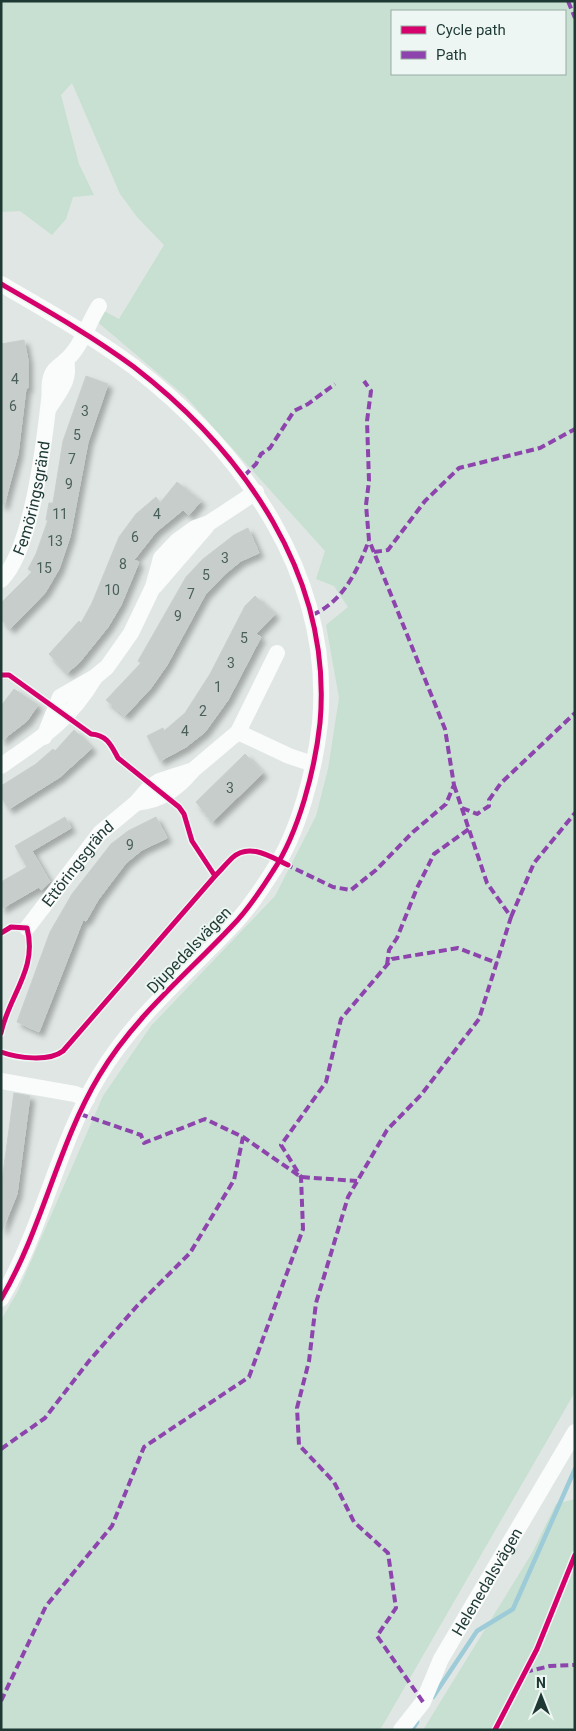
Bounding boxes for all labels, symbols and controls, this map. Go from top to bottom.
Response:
legend [391,10,566,75]
text: Cycle path [436,21,506,39]
text: Path [436,46,467,64]
house number: 4 [11,371,19,387]
house number: 6 [9,398,17,414]
house number: 3 [81,403,89,419]
house number: 5 [73,427,81,443]
street label: Femöringsgränd [9,440,53,558]
house number: 7 [68,451,76,467]
house number: 9 [65,476,73,492]
house number: 11 [52,506,68,522]
house number: 4 [153,506,161,522]
house number: 6 [131,529,139,545]
house number: 13 [47,533,63,549]
house number: 3 [221,550,229,566]
house number: 8 [119,556,127,572]
house number: 15 [36,560,52,576]
house number: 5 [202,567,210,583]
house number: 10 [104,582,120,598]
house number: 7 [187,586,195,602]
house number: 9 [174,608,182,624]
house number: 5 [240,630,248,646]
house number: 3 [227,655,235,671]
house number: 1 [214,679,222,695]
house number: 2 [199,703,207,719]
house number: 4 [181,723,189,739]
house number: 3 [226,780,234,796]
street label: Ettöringsgränd [38,816,117,910]
house number: 9 [126,837,134,853]
street label: Djupedalsvägen [143,903,235,997]
street label: Helenedalsvägen [447,1524,526,1639]
north arrow [516,1671,566,1721]
text: N [536,1675,546,1691]

